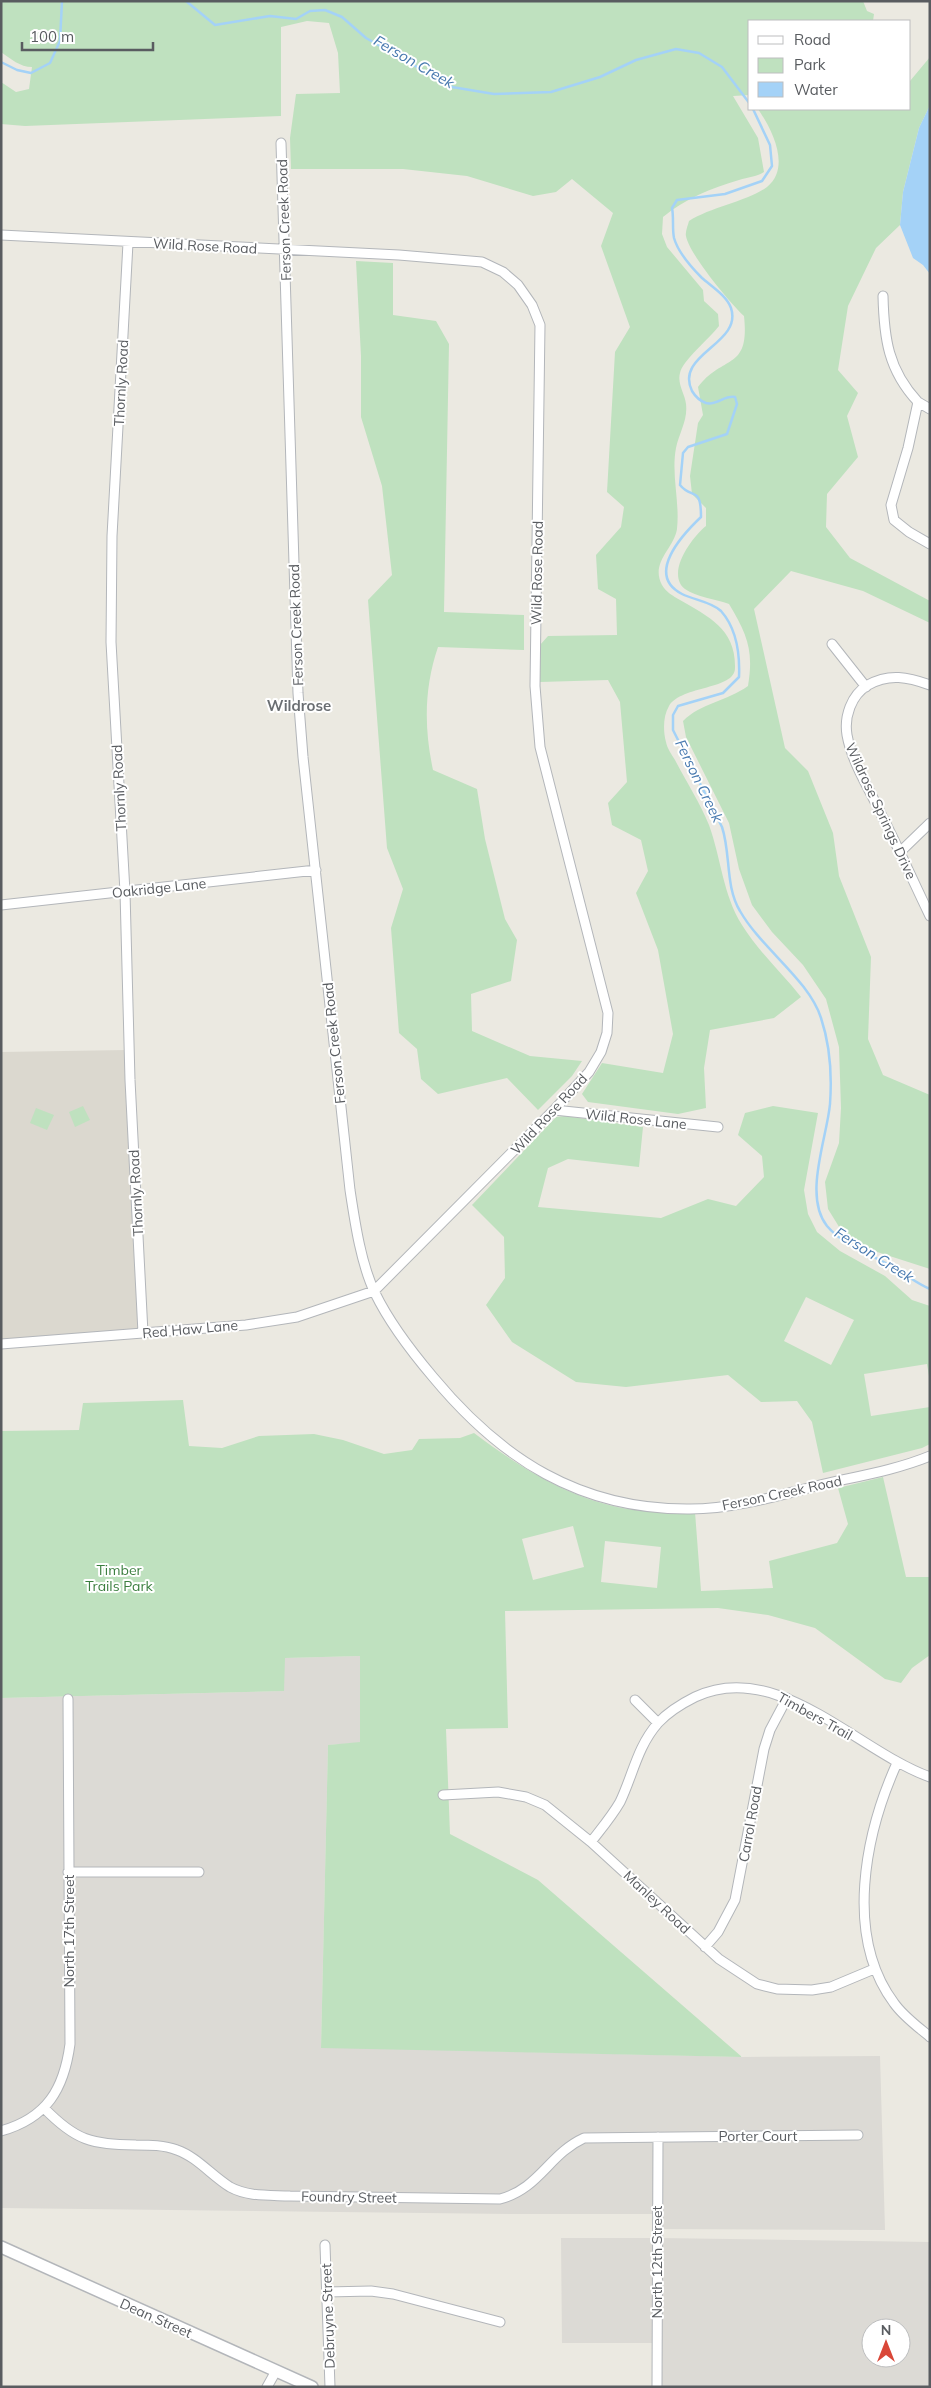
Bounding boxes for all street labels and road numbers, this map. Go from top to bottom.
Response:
street label: Ferson Creek Road [273,159,295,281]
street label: Wild Rose Road [152,234,258,258]
street label: Thornly Road [110,339,132,427]
street label: Wild Rose Road [527,521,547,625]
street label: Ferson Creek Road [285,564,307,686]
street label: Wildrose Springs Drive [841,740,921,882]
street label: Thornly Road [108,744,130,832]
street label: Oakridge Lane [111,874,207,902]
street label: Ferson Creek Road [319,981,349,1105]
street label: Wild Rose Road [507,1070,591,1158]
street label: Wild Rose Lane [584,1105,688,1133]
street label: Thornly Road [125,1149,147,1237]
street label: Red Haw Lane [141,1316,239,1342]
street label: Ferson Creek Road [720,1472,844,1514]
street label: Timbers Trail [774,1688,856,1744]
street label: Carrol Road [734,1784,766,1864]
street label: Manley Road [620,1866,694,1938]
street label: North 17th Street [60,1874,78,1987]
street label: Porter Court [719,2127,798,2145]
street label: Foundry Street [301,2187,397,2207]
street label: North 12th Street [648,2205,666,2318]
street label: Debruyne Street [317,2263,339,2369]
street label: Dean Street [117,2294,195,2342]

